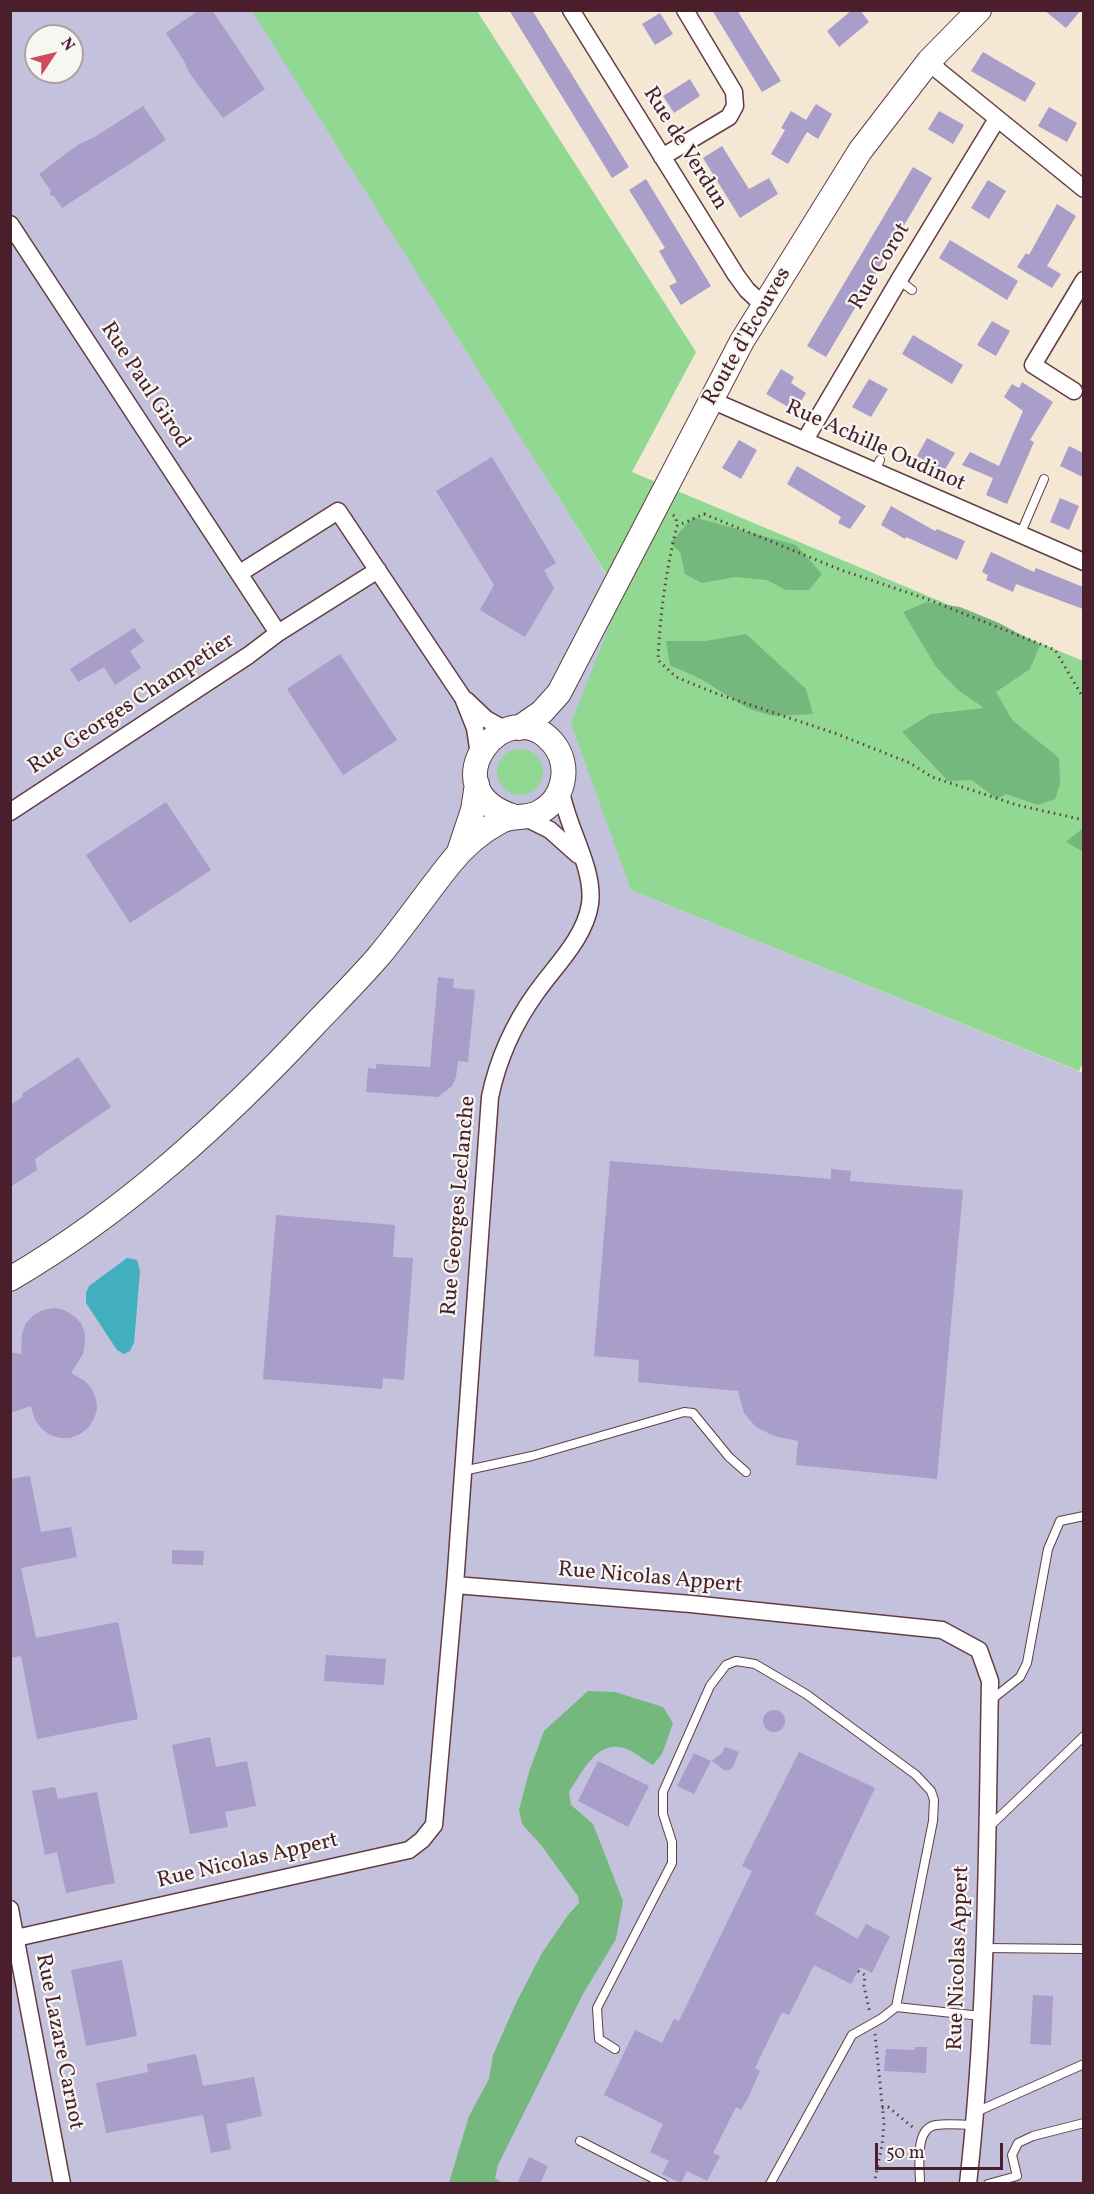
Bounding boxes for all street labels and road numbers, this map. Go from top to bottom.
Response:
street label: Rue de Verdun [636,83,732,215]
street label: Rue Corot [845,219,917,315]
street label: Route d'Ecouves [698,263,798,411]
street label: Rue Paul Girod [93,318,195,454]
street label: Rue Achille Oudinot [781,395,969,499]
street label: Rue Georges Champetier [24,629,240,781]
street label: Rue Georges Leclanche [437,1095,483,1317]
street label: Rue Nicolas Appert [557,1558,743,1600]
street label: Rue Nicolas Appert [155,1828,341,1896]
street label: Rue Nicolas Appert [944,1865,976,2051]
street label: Rue Lazare Carnot [28,1952,88,2132]

